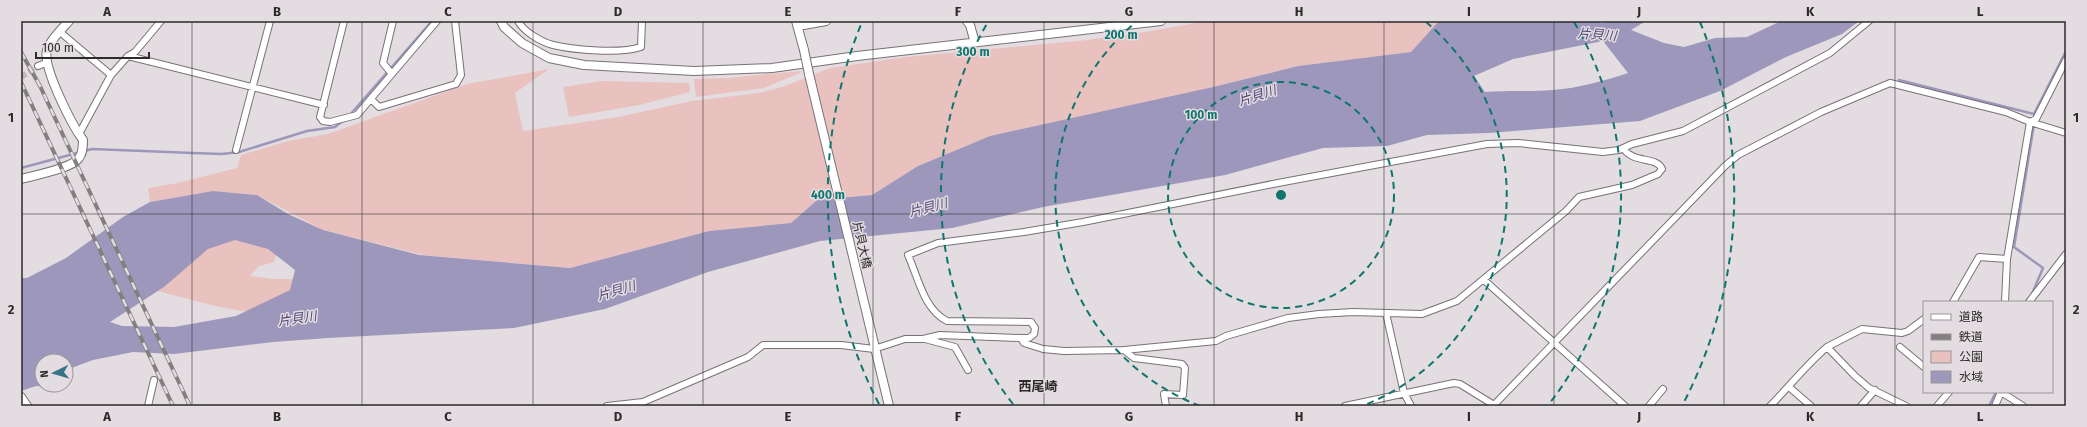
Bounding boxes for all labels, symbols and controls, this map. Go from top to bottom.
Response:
text: A [102,4,111,19]
text: B [273,4,281,19]
text: C [444,4,452,19]
text: D [614,4,623,19]
text: E [785,4,792,19]
text: F [955,4,962,19]
text: G [1125,4,1133,19]
text: H [1295,4,1303,19]
text: I [1467,4,1471,19]
text: J [1636,4,1641,19]
text: K [1806,4,1815,19]
text: L [1977,4,1984,19]
water label: 片貝川 [1577,26,1619,43]
text: 200 m [1104,28,1138,42]
scale bar [36,34,149,60]
text: 100 m [42,41,74,55]
text: 300 m [955,45,990,59]
water label: 片貝川 [1236,82,1280,109]
text: 100 m [1185,108,1217,122]
text: 1 [8,110,14,125]
text: 1 [2073,110,2079,125]
text: 400 m [811,188,845,202]
centre of rings [1274,188,1288,202]
water label: 片貝川 [907,195,951,219]
street label: 片貝大橋 [850,220,874,270]
water label: 片貝川 [595,277,639,303]
legend [1923,301,2053,393]
text: 2 [8,302,15,317]
text: 2 [2073,302,2080,317]
water label: 片貝川 [277,308,319,329]
text: 道路 [1959,310,1983,324]
text: 鉄道 [1959,330,1983,344]
text: 公園 [1959,350,1983,364]
north arrow [34,353,74,393]
text: N [38,370,51,378]
text: 水域 [1959,370,1983,384]
district label: 西尾崎 [1018,379,1058,394]
text: A [102,409,111,424]
text: B [273,409,281,424]
text: C [444,409,452,424]
text: D [614,409,623,424]
text: E [785,409,792,424]
text: F [955,409,962,424]
text: G [1125,409,1133,424]
text: H [1295,409,1303,424]
text: I [1467,409,1471,424]
text: J [1636,409,1641,424]
text: K [1806,409,1815,424]
text: L [1977,409,1984,424]

